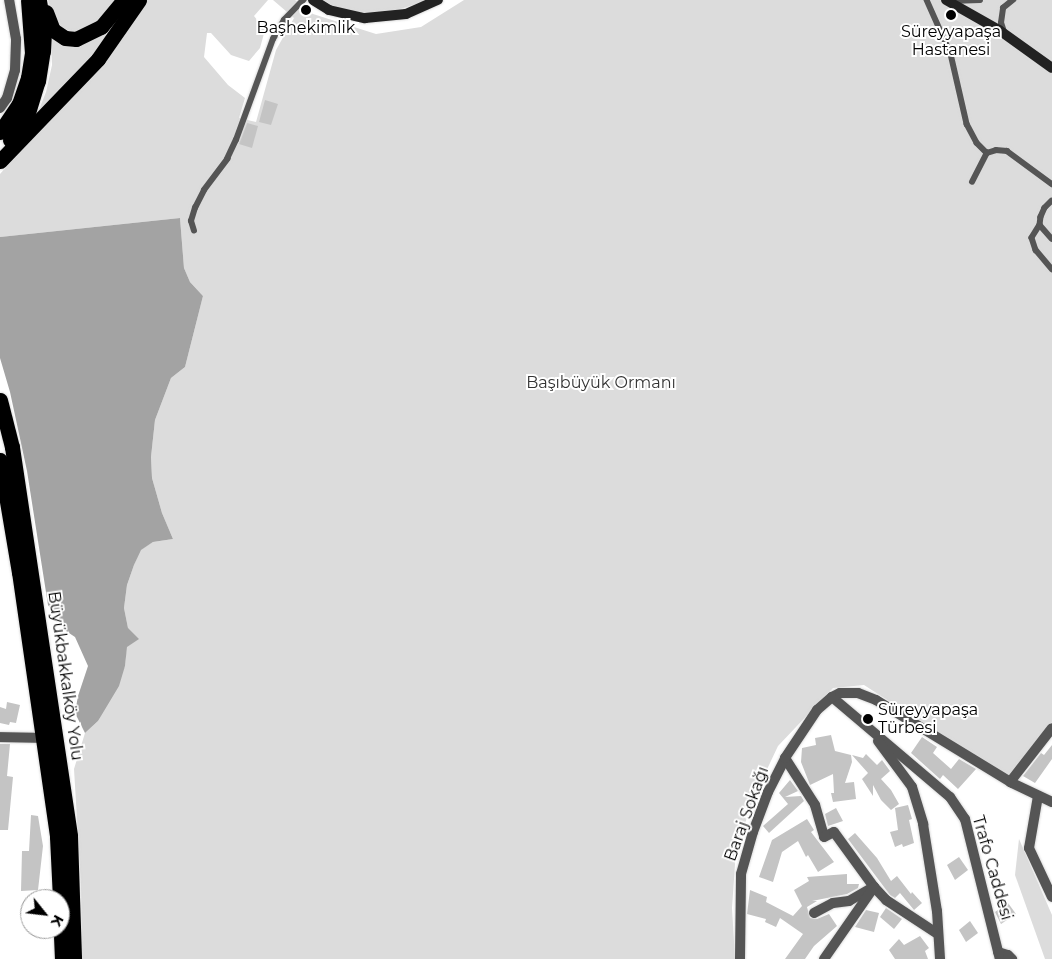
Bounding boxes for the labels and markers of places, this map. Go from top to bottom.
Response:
marker: Başhekimlik [300,4,312,16]
marker: Süreyyapaşa Hastanesi [945,9,957,21]
place label: Başhekimlik [257,18,355,38]
place label: Süreyyapaşa Hastanesi [901,22,1001,60]
place label: Süreyyapaşa Türbesi [878,700,978,738]
marker: Süreyyapaşa Türbesi [862,713,874,725]

